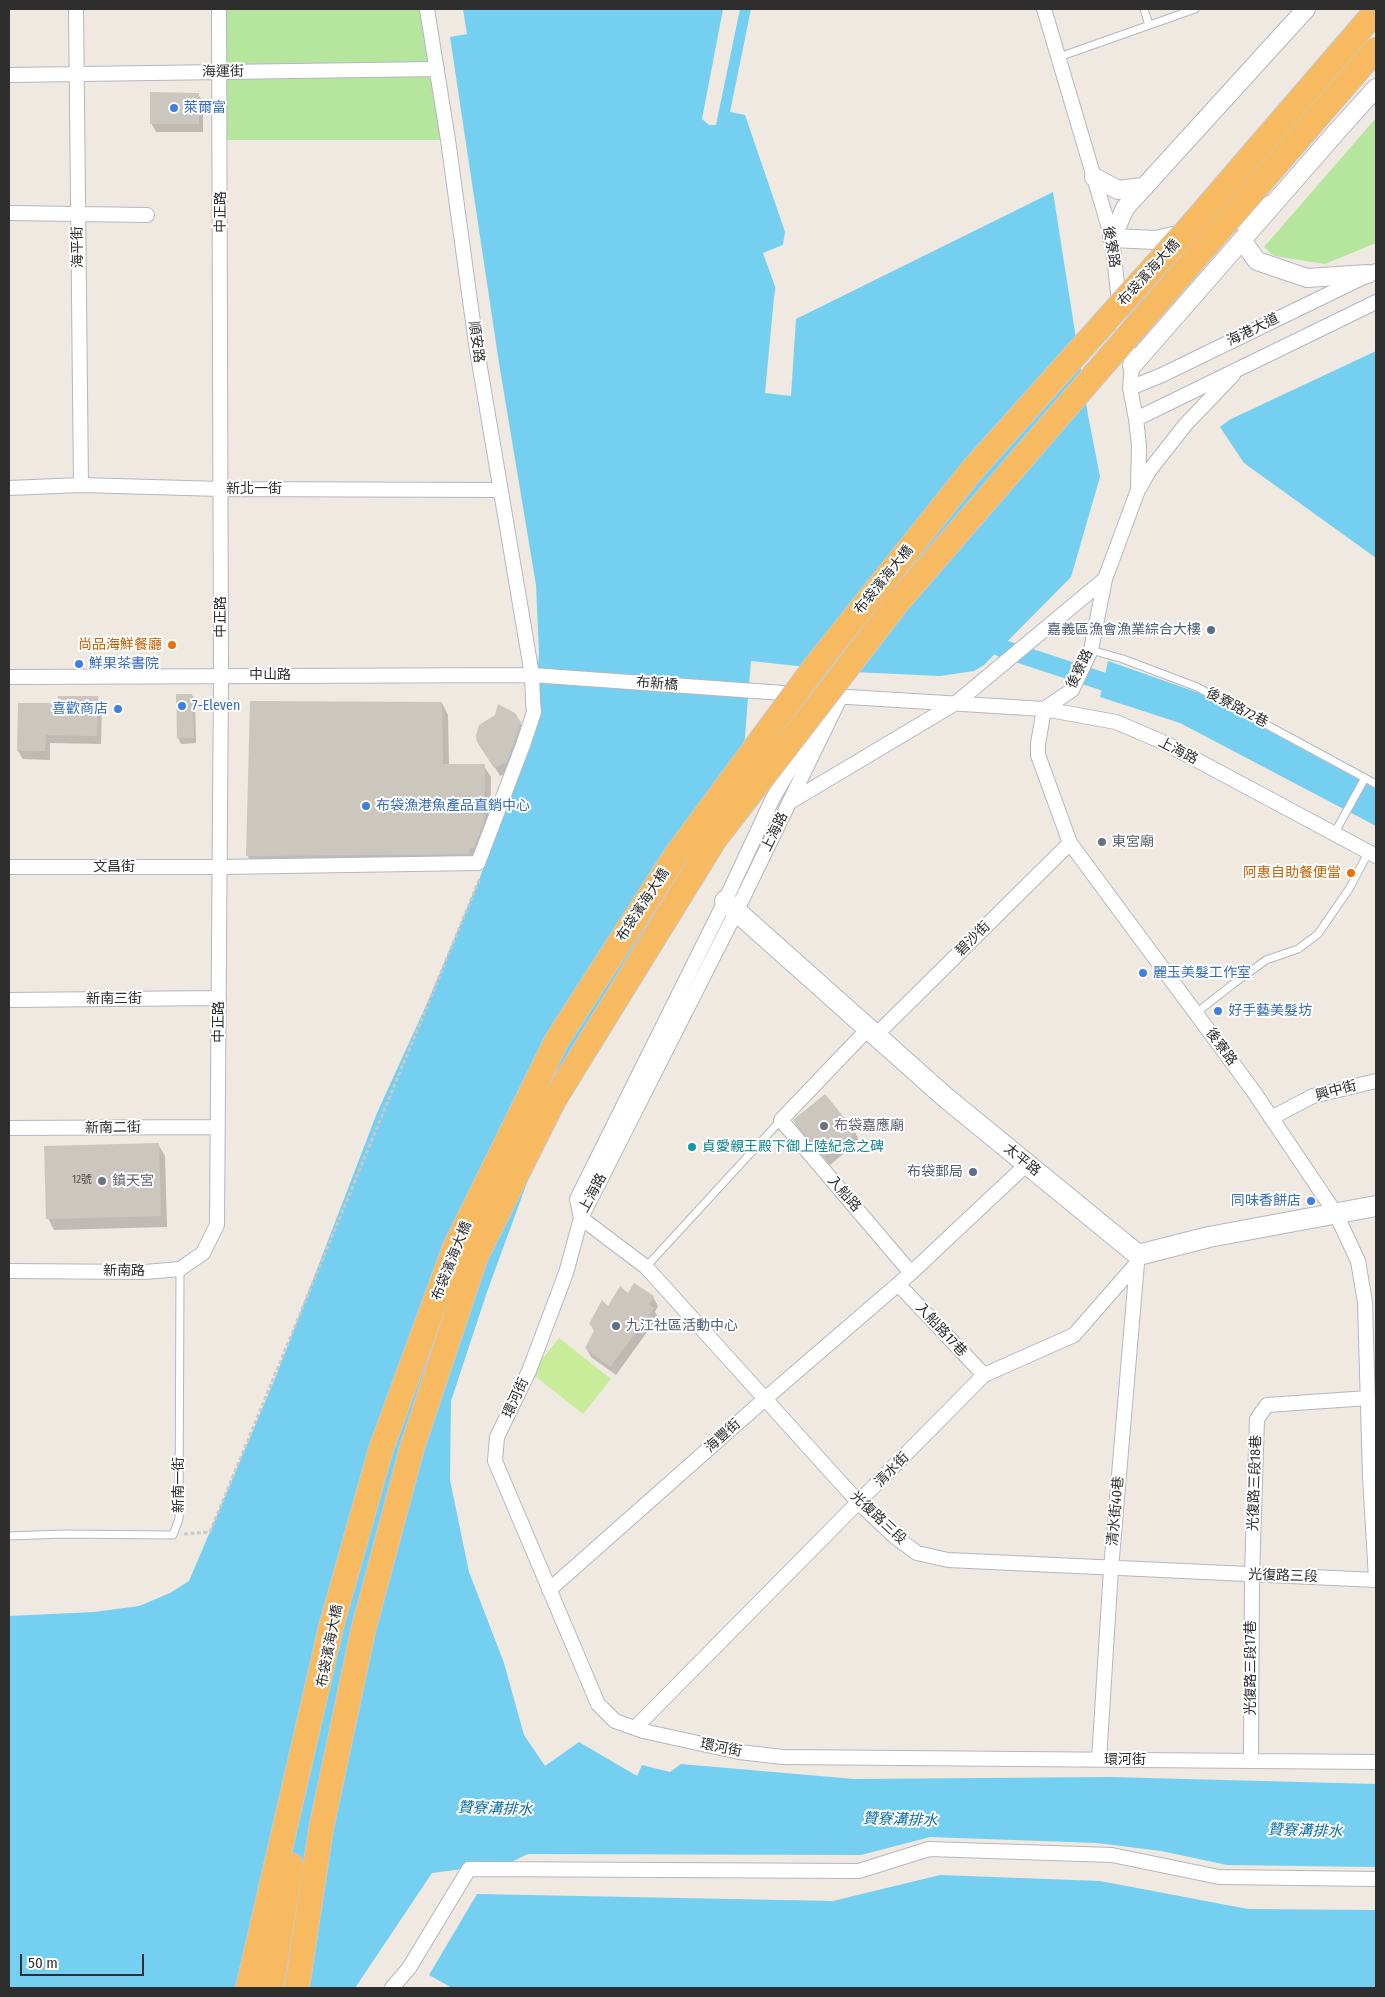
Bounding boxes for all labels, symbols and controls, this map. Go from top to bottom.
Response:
street label: 海運街 [202,63,244,81]
place label: 萊爾富 [184,100,226,116]
marker: 萊爾富 [168,102,180,114]
street label: 中正路 [213,191,229,233]
street label: 後寮路 [1099,225,1123,269]
street label: 海平街 [69,226,87,268]
street label: 布袋濱海大橋 [1115,236,1183,310]
street label: 海港大道 [1224,310,1282,350]
street label: 順安路 [465,320,487,364]
street label: 新北一街 [226,481,282,497]
street label: 布袋濱海大橋 [851,542,917,618]
street label: 中正路 [213,596,229,638]
place label: 嘉義區漁會漁業綜合大樓 [1047,622,1201,638]
marker: 嘉義區漁會漁業綜合大樓 [1205,624,1217,636]
place label: 尚品海鮮餐廳 [78,637,162,653]
marker: 尚品海鮮餐廳 [166,639,178,651]
street label: 後寮路 [1063,646,1097,692]
place label: 鮮果茶書院 [89,656,159,672]
marker: 鮮果茶書院 [73,658,85,670]
street label: 中山路 [249,667,291,683]
street label: 布新橋 [635,674,679,694]
street label: 後寮路72巷 [1203,685,1271,731]
place label: 7-Eleven [192,698,240,714]
marker: 7-Eleven [176,700,188,712]
place label: 喜歡商店 [52,701,108,717]
marker: 喜歡商店 [112,703,124,715]
street label: 上海路 [1155,734,1201,768]
place label: 布袋漁港魚產品直銷中心 [376,798,530,814]
marker: 布袋漁港魚產品直銷中心 [360,800,372,812]
street label: 上海路 [758,809,792,855]
place label: 東宮廟 [1112,834,1154,850]
marker: 東宮廟 [1096,836,1108,848]
street label: 文昌街 [93,859,135,875]
street label: 布袋濱海大橋 [613,865,673,945]
place label: 阿惠自助餐便當 [1243,865,1341,881]
marker: 阿惠自助餐便當 [1345,867,1357,879]
street label: 碧沙街 [952,918,994,960]
place label: 麗玉美髮工作室 [1153,965,1251,981]
marker: 麗玉美髮工作室 [1137,967,1149,979]
street label: 新南三街 [86,991,142,1007]
street label: 中正路 [211,1001,227,1043]
place label: 好手藝美髮坊 [1228,1003,1312,1019]
marker: 好手藝美髮坊 [1212,1005,1224,1017]
street label: 後寮路 [1202,1025,1240,1069]
street label: 興中街 [1314,1077,1358,1105]
place label: 布袋嘉應廟 [834,1118,904,1134]
street label: 新南二街 [85,1119,141,1137]
marker: 布袋嘉應廟 [818,1120,830,1132]
place label: 貞愛親王殿下御上陸紀念之碑 [702,1139,884,1155]
street label: 太平路 [1000,1140,1044,1180]
marker: 貞愛親王殿下御上陸紀念之碑 [686,1141,698,1153]
place label: 布袋郵局 [907,1164,963,1180]
marker: 布袋郵局 [967,1166,979,1178]
street label: 上海路 [576,1171,610,1215]
house number: 12號 [72,1173,92,1187]
place label: 鎮天宮 [112,1173,154,1189]
street label: 入船路 [824,1173,864,1215]
marker: 鎮天宮 [96,1175,108,1187]
place label: 同味香餅店 [1231,1193,1301,1209]
marker: 同味香餅店 [1305,1195,1317,1207]
street label: 布袋濱海大橋 [428,1219,476,1303]
street label: 新南路 [103,1263,145,1279]
street label: 入船路17巷 [912,1300,970,1360]
place label: 九江社區活動中心 [626,1318,738,1334]
marker: 九江社區活動中心 [610,1320,622,1332]
street label: 環河街 [500,1375,532,1421]
street label: 海豐街 [702,1416,744,1456]
street label: 光復路三段18巷 [1245,1435,1265,1531]
street label: 清水街 [871,1449,913,1491]
street label: 新南一街 [171,1457,187,1513]
street label: 清水街40巷 [1105,1475,1127,1547]
street label: 光復路三段 [847,1488,909,1548]
street label: 光復路三段 [1248,1566,1318,1586]
street label: 布袋濱海大橋 [314,1603,346,1689]
street label: 光復路三段17巷 [1243,1620,1259,1716]
street label: 環河街 [699,1736,743,1760]
street label: 環河街 [1104,1752,1146,1768]
water label: 贊寮溝排水 [457,1799,533,1819]
water label: 贊寮溝排水 [862,1810,938,1830]
water label: 贊寮溝排水 [1267,1821,1343,1841]
scale bar [22,1944,146,1976]
text: 50 m [28,1954,58,1972]

